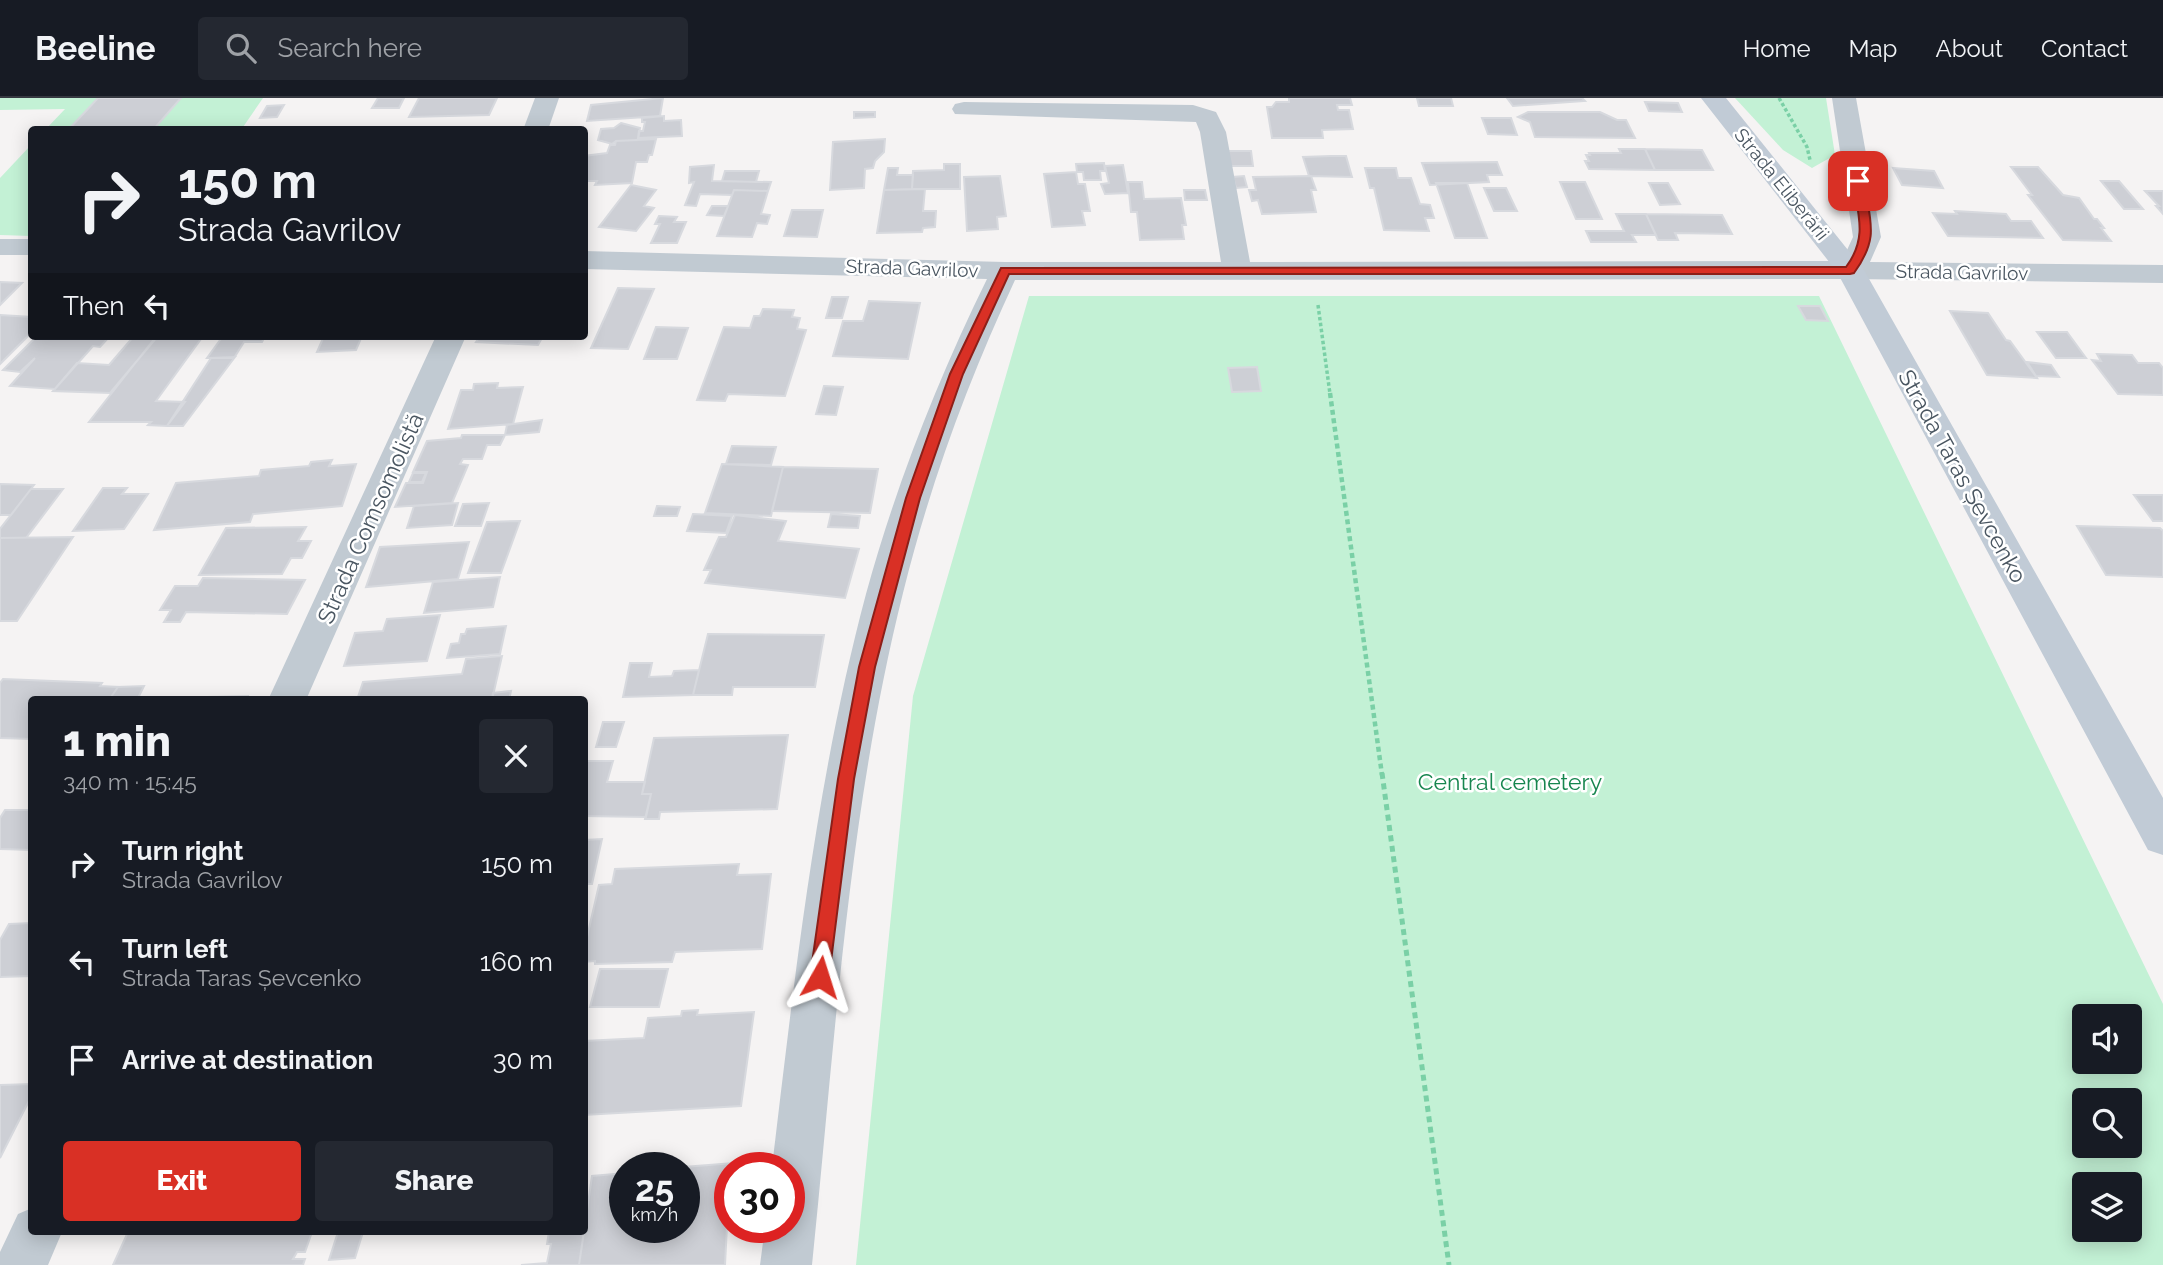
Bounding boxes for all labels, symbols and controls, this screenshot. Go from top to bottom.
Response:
search box [198,17,688,80]
text: Beeline [35,29,156,68]
icon: search [222,29,260,67]
text: Search here [278,33,422,63]
text: Home [1743,34,1811,63]
text: Map [1849,34,1897,63]
text: About [1935,34,2003,63]
text: Contact [2041,34,2128,63]
street label: Strada Eliberării [1730,124,1834,244]
pin [1828,151,1888,211]
text: 150 m [178,152,317,209]
icon: right [63,154,154,245]
icon: arrive [1839,162,1877,200]
text: Strada Gavrilov [178,211,401,248]
street label: Strada Gavrilov [845,255,979,281]
street label: Strada Gavrilov [1896,260,2028,284]
icon: left [138,287,176,325]
text: Then [63,291,124,321]
street label: Strada Taras Șevcenko [1893,365,2033,587]
street label: Strada Comsomolistă [311,409,429,627]
text: 1 min [63,717,171,766]
button: close [479,719,553,793]
text: 340 m · 15:45 [63,768,197,795]
park label: Central cemetery [1418,768,1602,795]
text: Turn right [122,836,243,866]
icon: right [63,845,101,883]
text: 150 m [481,849,553,879]
text: Strada Gavrilov [122,866,283,893]
text: Turn left [122,934,228,964]
position arrow [783,940,857,1014]
icon: left [63,943,101,981]
text: 160 m [480,947,553,977]
text: Strada Taras Șevcenko [122,964,361,991]
map controls [2072,1004,2142,1242]
button: sound [2072,1004,2142,1074]
icon: arrive [63,1041,101,1079]
text: Arrive at destination [122,1045,373,1075]
text: 30 m [493,1045,553,1075]
button: search [2072,1088,2142,1158]
button: Exit [63,1141,301,1221]
button: Share [315,1141,553,1221]
speed limit sign: 30 [714,1152,805,1243]
text: 25 [635,1168,674,1209]
button: layers [2072,1172,2142,1242]
text: km/h [631,1204,678,1225]

